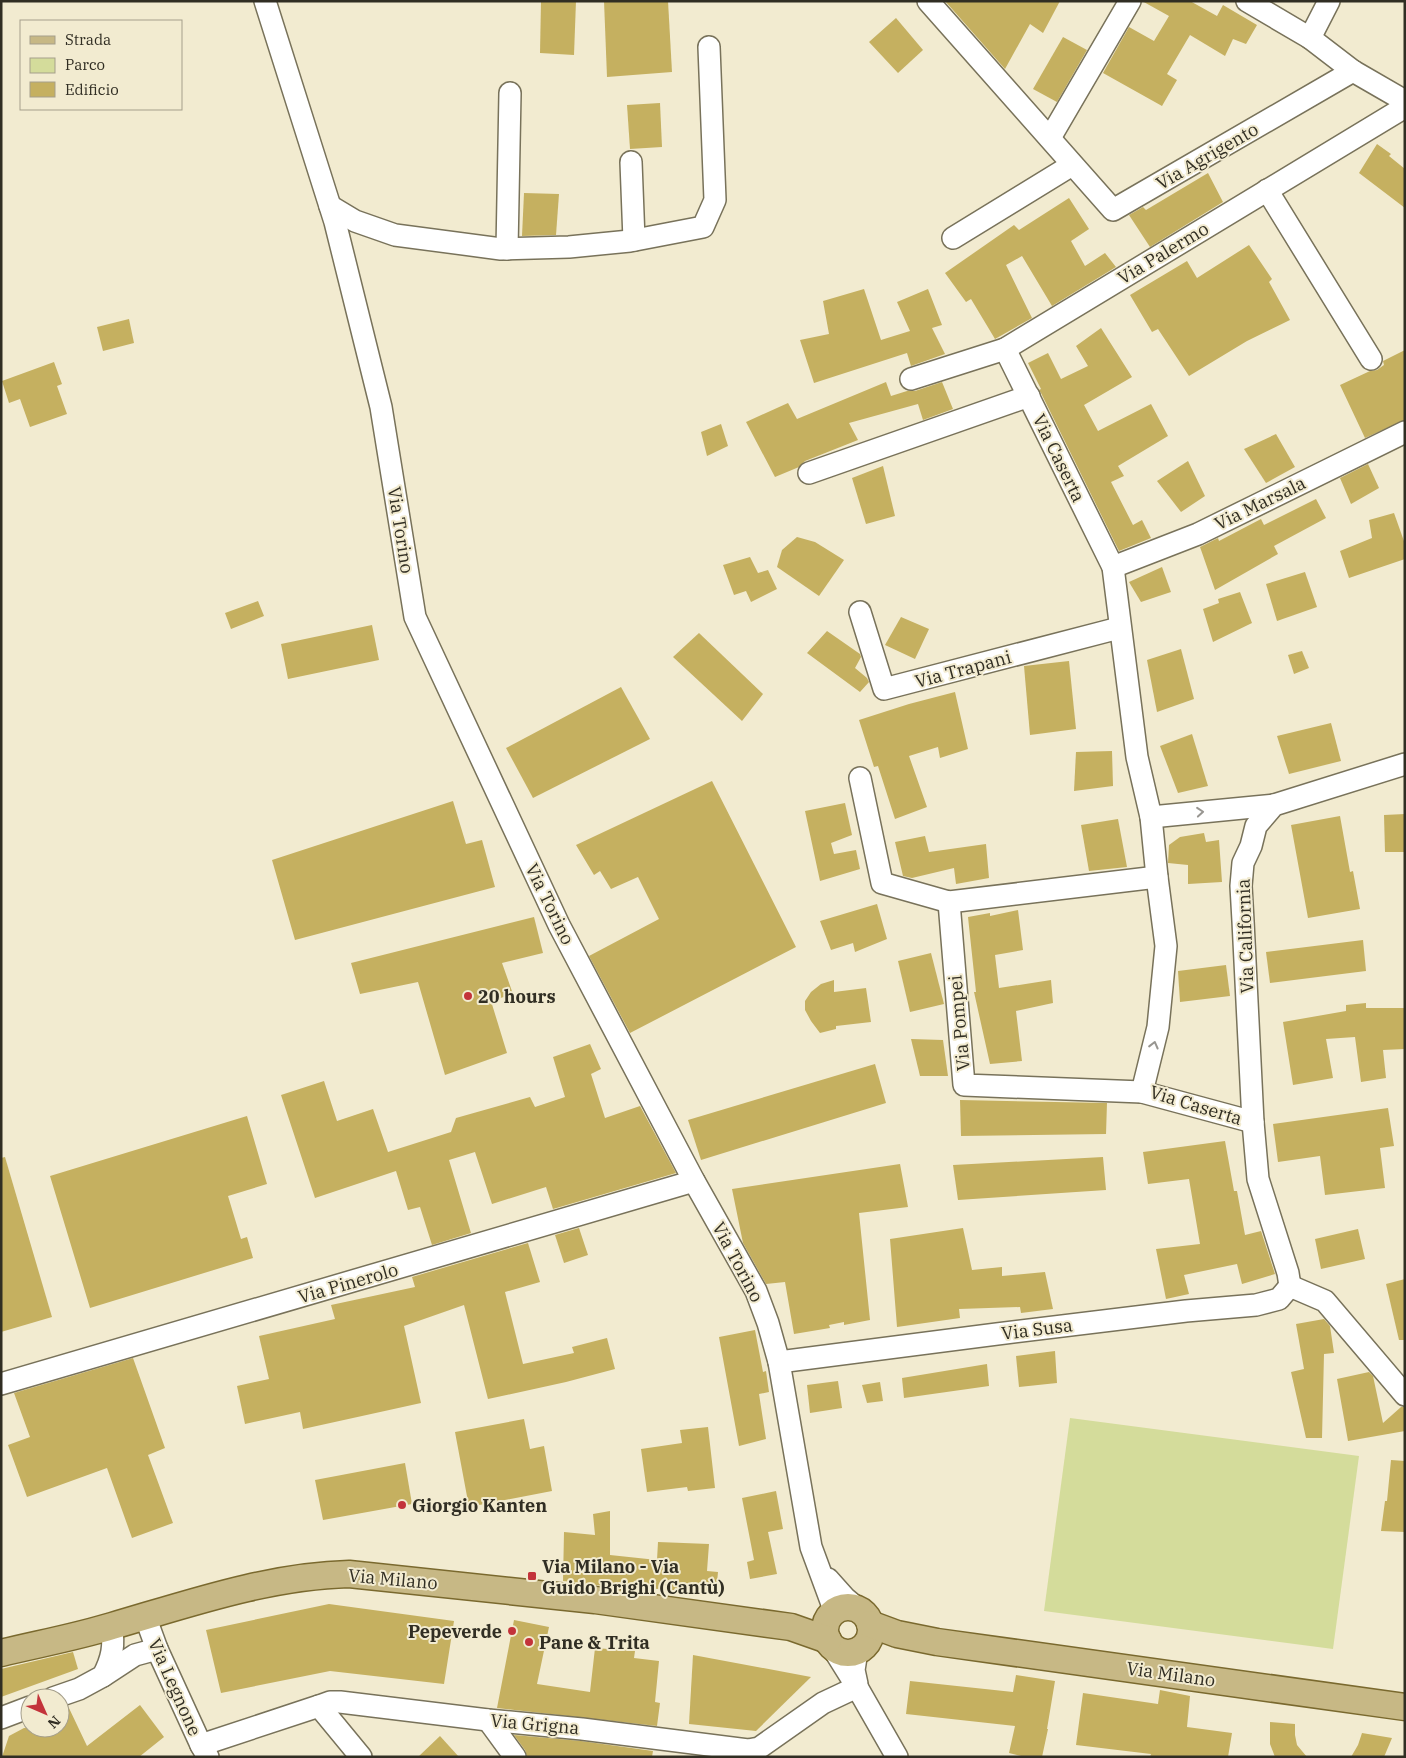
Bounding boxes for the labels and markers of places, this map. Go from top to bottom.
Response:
place label: 20 hours [478,985,556,1008]
marker: 20 hours [462,990,474,1002]
place label: Giorgio Kanten [412,1494,547,1517]
marker: Giorgio Kanten [396,1499,408,1511]
place label: Via Milano - Via Guido Brighi (Cantù) [542,1555,725,1599]
marker: Via Milano - Via Guido Brighi (Cantù) [526,1570,538,1582]
place label: Pepeverde [408,1620,502,1643]
marker: Pepeverde [506,1625,518,1637]
place label: Pane & Trita [539,1631,650,1654]
marker: Pane & Trita [523,1636,535,1648]

